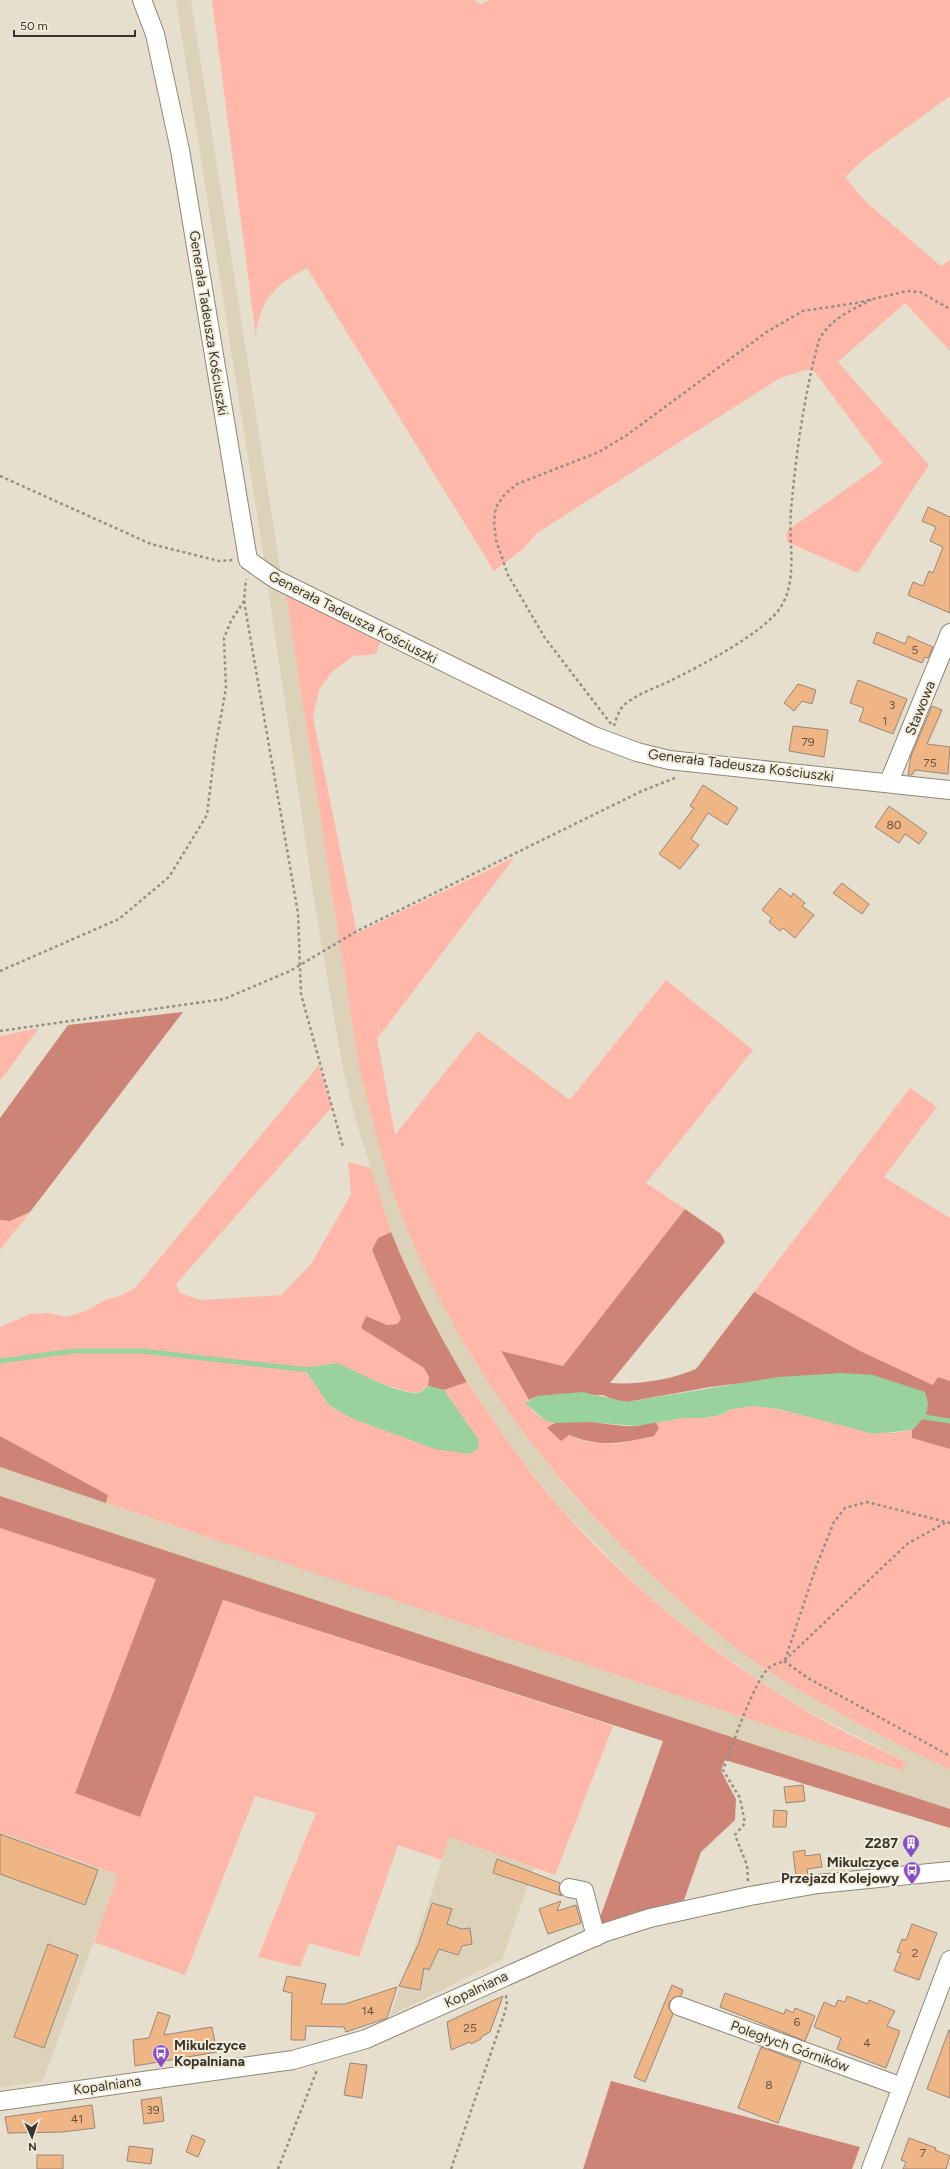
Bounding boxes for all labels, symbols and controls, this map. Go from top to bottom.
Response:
scale bar [14,12,135,38]
text: 50 m [20,19,48,33]
street label: Generała Tadeusza Kościuszki [185,229,232,417]
street label: Generała Tadeusza Kościuszki [266,567,440,667]
house number: 5 [912,643,919,657]
street label: Stawowa [902,678,939,738]
house number: 3 [889,698,895,712]
house number: 1 [883,714,887,728]
house number: 79 [801,735,815,749]
street label: Generała Tadeusza Kościuszki [647,746,835,785]
house number: 75 [923,756,937,770]
house number: 80 [886,818,902,832]
building icon: Z287 [901,1833,921,1858]
place label: Z287 [865,1835,898,1852]
place label: Mikulczyce Przejazd Kolejowy [781,1854,900,1887]
bus stop icon: Mikulczyce Przejazd Kolejowy [902,1860,922,1885]
house number: 2 [912,1946,918,1960]
street label: Kopalniana [442,1967,511,2012]
house number: 14 [362,2004,375,2018]
house number: 6 [794,2015,801,2029]
street label: Poległych Górników [728,2017,852,2076]
house number: 25 [463,2021,477,2035]
house number: 4 [863,2036,871,2050]
place label: Mikulczyce Kopalniana [174,2037,246,2070]
bus stop icon: Mikulczyce Kopalniana [151,2043,171,2068]
street label: Kopalniana [72,2072,142,2099]
house number: 8 [765,2078,773,2092]
house number: 39 [146,2103,160,2117]
house number: 41 [71,2112,83,2126]
north arrow [12,2117,52,2157]
text: N [28,2140,37,2153]
house number: 7 [920,2146,927,2160]

